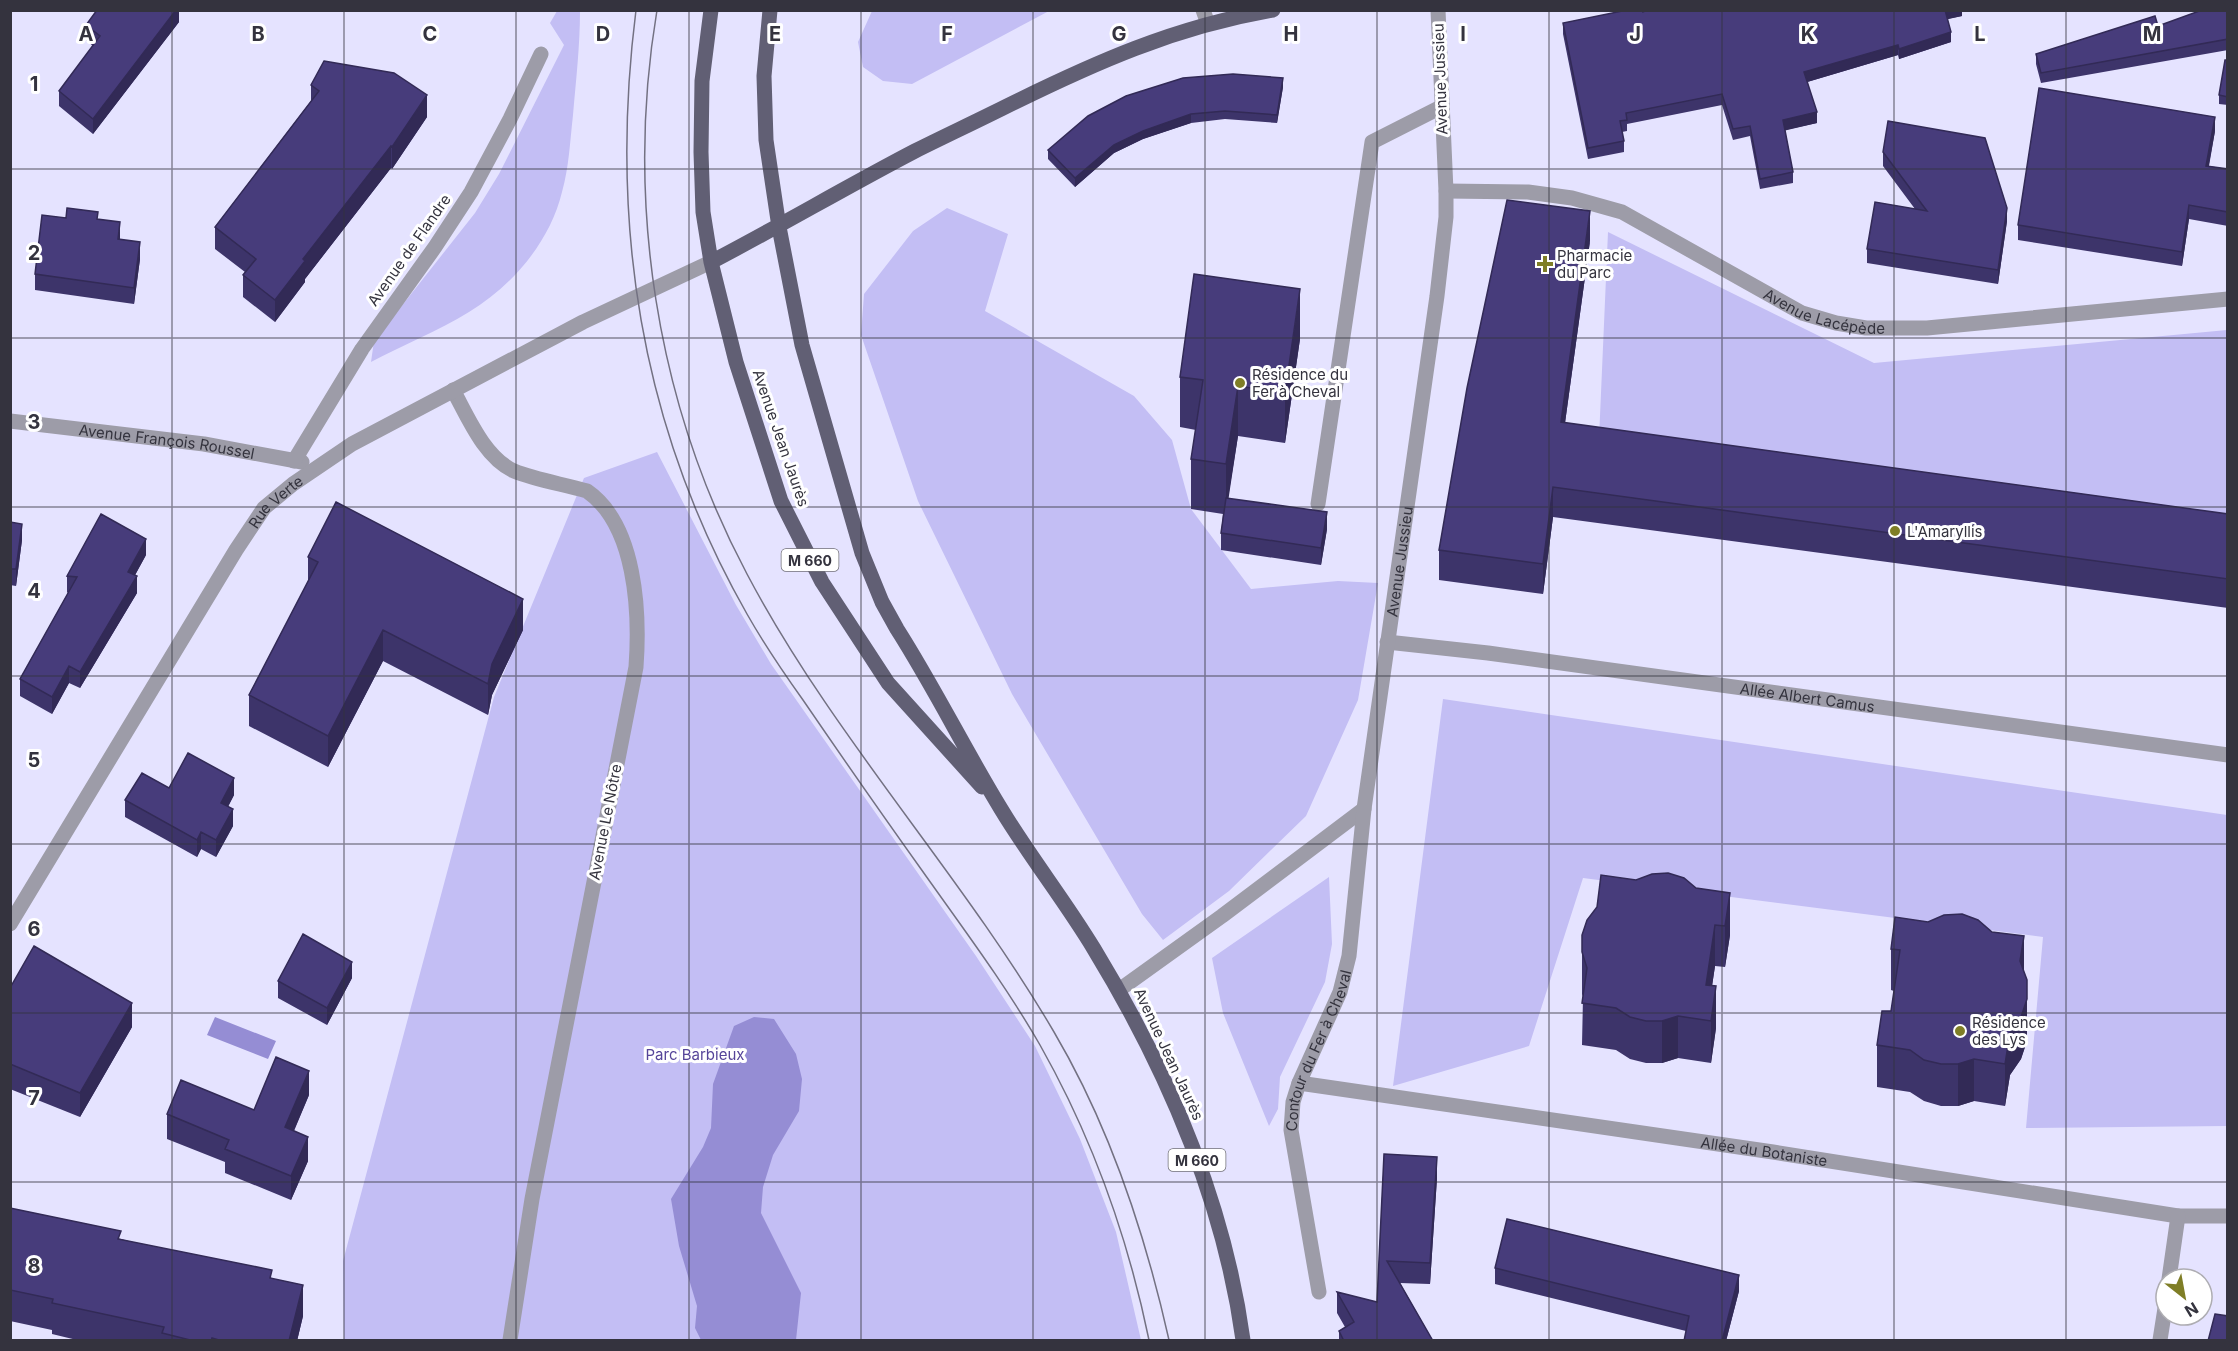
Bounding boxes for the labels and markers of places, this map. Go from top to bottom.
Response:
place label: Pharmacie du Parc [1557,246,1632,282]
marker: Pharmacie du Parc [1538,257,1552,271]
place label: Résidence du Fer à Cheval [1252,365,1348,401]
marker: Résidence du Fer à Cheval [1233,376,1247,390]
place label: L'Amaryllis [1907,522,1983,541]
marker: L'Amaryllis [1888,524,1902,538]
place label: Résidence des Lys [1972,1013,2046,1049]
marker: Résidence des Lys [1953,1024,1967,1038]

